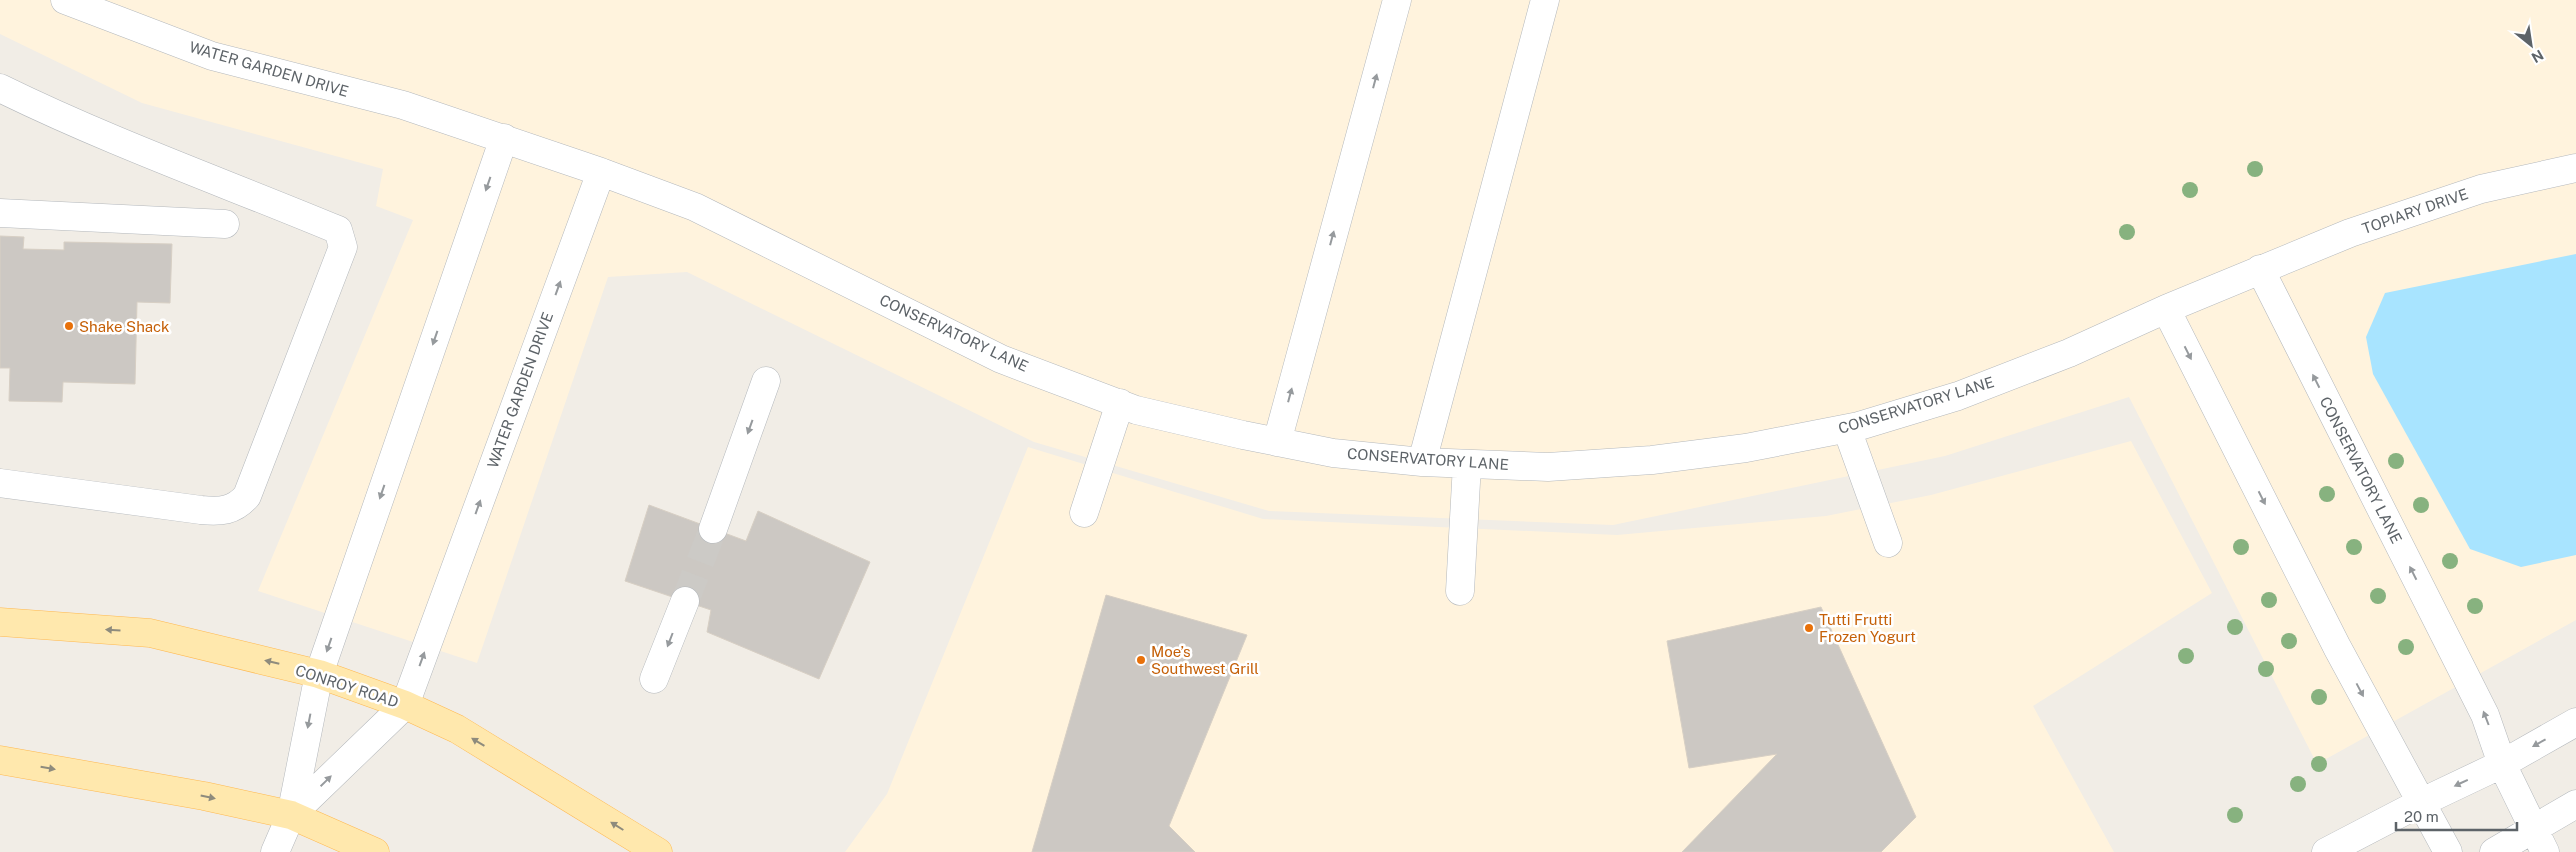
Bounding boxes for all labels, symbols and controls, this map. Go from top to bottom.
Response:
north arrow [2506,20,2556,70]
street label: WATER GARDEN DRIVE [187,38,351,100]
text: N [2529,47,2546,66]
one-way arrow [1371,74,1379,89]
one-way arrow [484,177,492,192]
street label: TOPIARY DRIVE [2360,185,2470,237]
one-way arrow [1329,230,1337,245]
one-way arrow [554,280,562,295]
street label: CONSERVATORY LANE [877,291,1031,375]
street label: WATER GARDEN DRIVE [484,310,556,470]
place label: Shake Shack [79,318,170,335]
marker: Shake Shack [63,320,75,332]
one-way arrow [431,331,439,346]
one-way arrow [2184,346,2192,360]
street label: CONSERVATORY LANE [1836,373,1996,437]
one-way arrow [2312,374,2320,388]
one-way arrow [1286,387,1294,402]
street label: CONSERVATORY LANE [2317,394,2405,546]
one-way arrow [746,420,754,435]
street label: CONSERVATORY LANE [1347,445,1509,473]
one-way arrow [378,484,385,499]
one-way arrow [2258,491,2266,505]
one-way arrow [475,499,482,514]
one-way arrow [2409,565,2417,580]
place label: Tutti Frutti Frozen Yogurt [1819,611,1916,645]
marker: Tutti Frutti Frozen Yogurt [1803,622,1815,634]
one-way arrow [104,625,120,633]
one-way arrow [665,633,673,647]
one-way arrow [325,638,333,653]
place label: Moe’s Southwest Grill [1151,643,1259,677]
one-way arrow [418,651,426,666]
marker: Moe’s Southwest Grill [1135,654,1147,666]
one-way arrow [264,658,279,666]
street label: CONROY ROAD [293,661,401,711]
one-way arrow [2356,682,2364,697]
one-way arrow [2482,710,2490,725]
one-way arrow [305,714,313,730]
one-way arrow [472,737,485,746]
one-way arrow [2532,739,2546,748]
one-way arrow [40,764,56,772]
one-way arrow [319,776,331,788]
one-way arrow [2454,780,2468,788]
one-way arrow [200,793,215,801]
scale bar [2396,800,2517,832]
text: 20 m [2404,808,2439,825]
one-way arrow [610,822,624,831]

